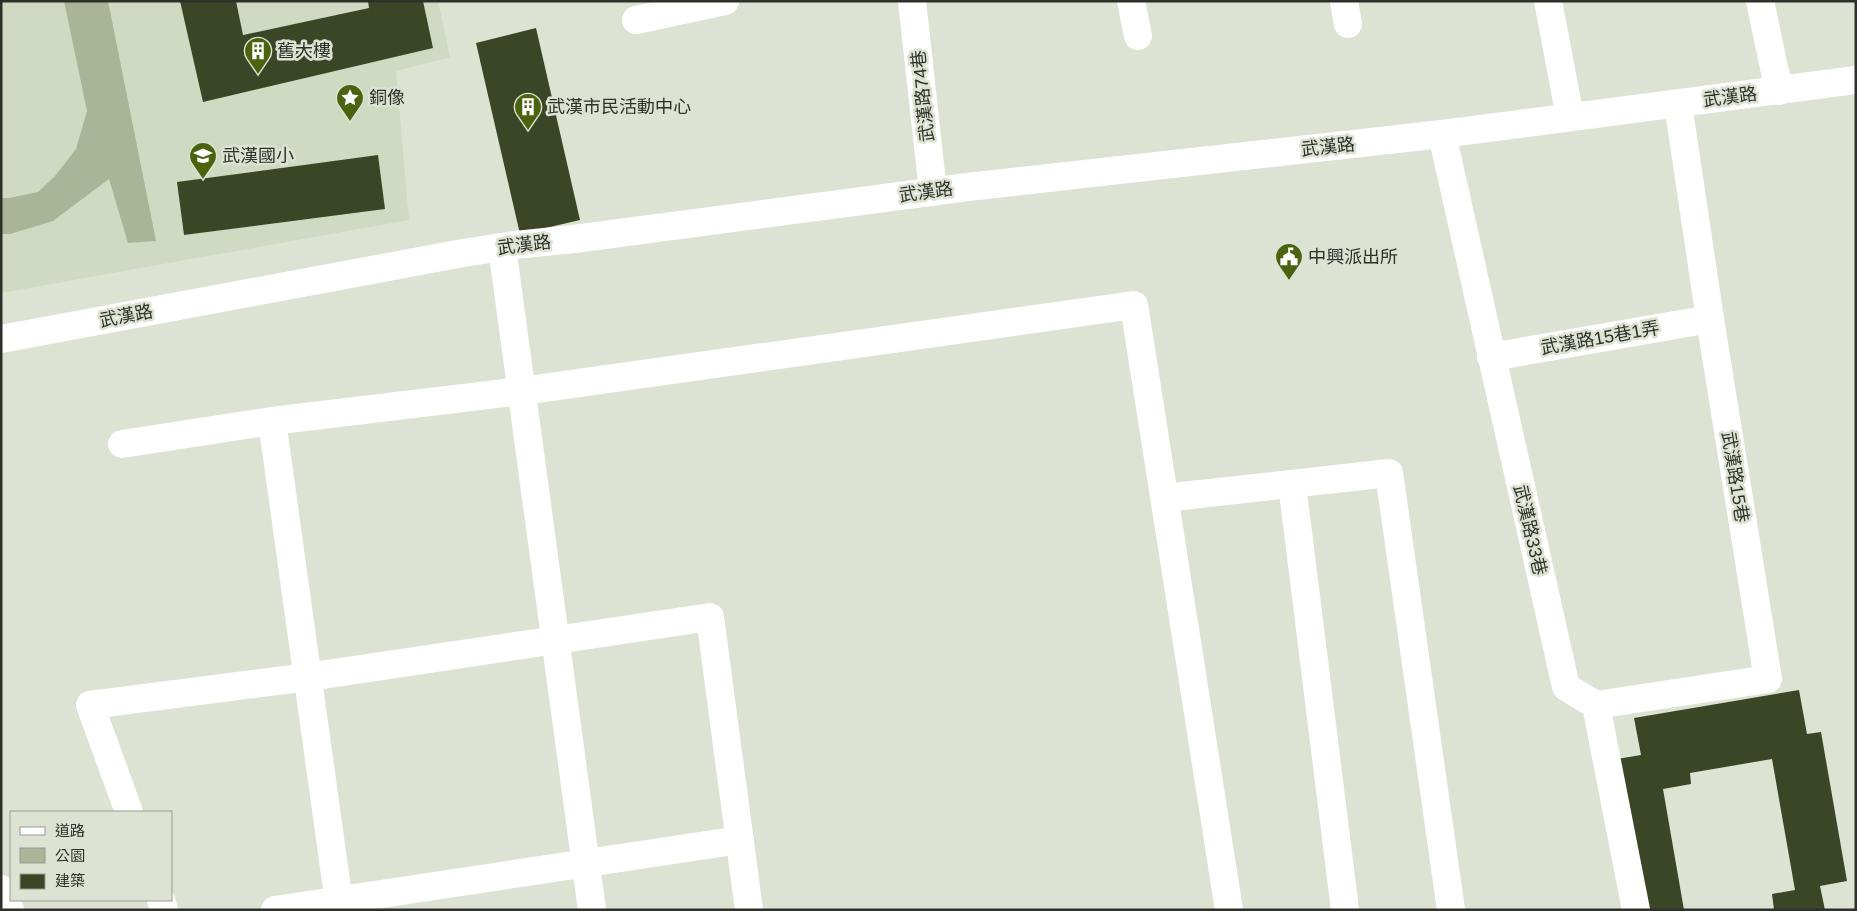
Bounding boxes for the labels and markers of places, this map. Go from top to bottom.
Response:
building icon: 舊大樓 [243,36,273,75]
place label: 舊大樓 [277,41,331,61]
place icon: 銅像 [335,83,365,122]
place label: 銅像 [369,88,405,108]
building icon: 武漢市民活動中心 [513,92,543,131]
place label: 武漢市民活動中心 [547,97,691,117]
school or university icon: 武漢國小 [188,141,218,180]
place label: 武漢國小 [222,146,294,166]
public building icon: 中興派出所 [1274,242,1304,281]
place label: 中興派出所 [1308,247,1398,267]

